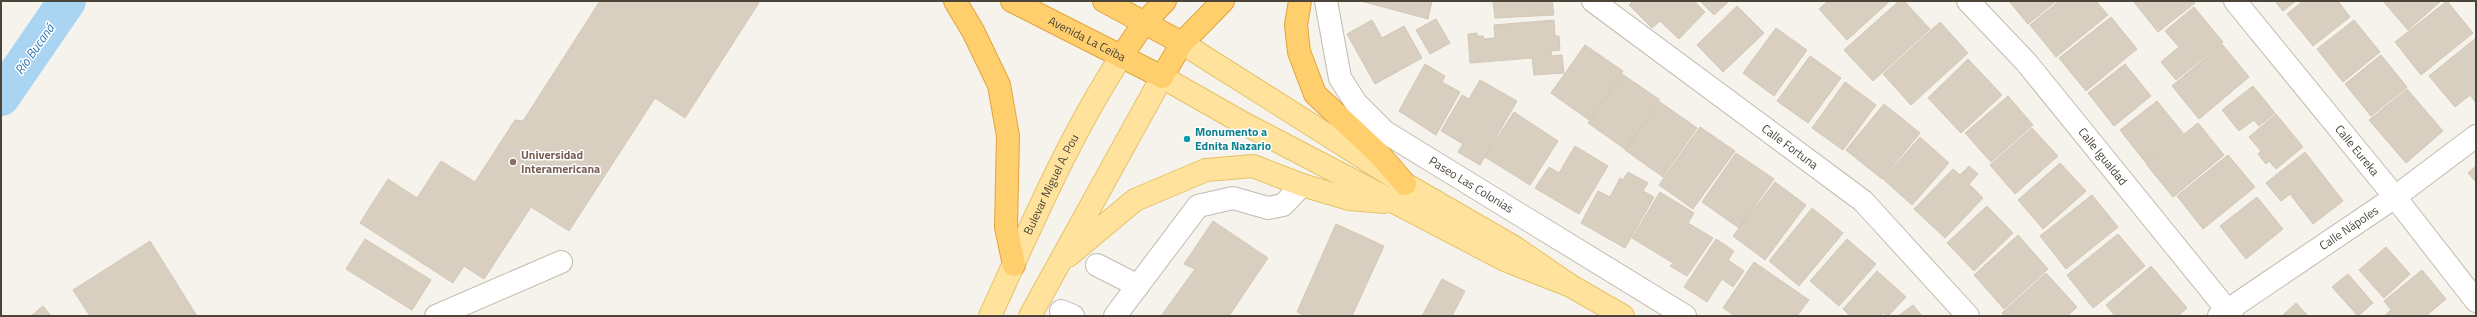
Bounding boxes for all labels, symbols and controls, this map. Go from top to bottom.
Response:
street label: Avenida La Ceiba [1045,11,1129,66]
water label: Río Bucaná [9,18,60,78]
street label: Calle Fortuna [1758,119,1823,174]
street label: Calle Eureka [2331,120,2384,180]
place label: Monumento a Ednita Nazario [1195,122,1271,155]
street label: Calle Igualdad [2074,123,2132,189]
street label: Bulevar Miguel A. Pou [1018,131,1083,238]
marker: Monumento a Ednita Nazario [1182,134,1192,144]
place label: Universidad Interamericana [521,145,600,178]
street label: Paseo Las Colonias [1425,151,1518,218]
marker: Universidad Interamericana [508,157,518,167]
street label: Calle Nápoles [2315,200,2383,255]

